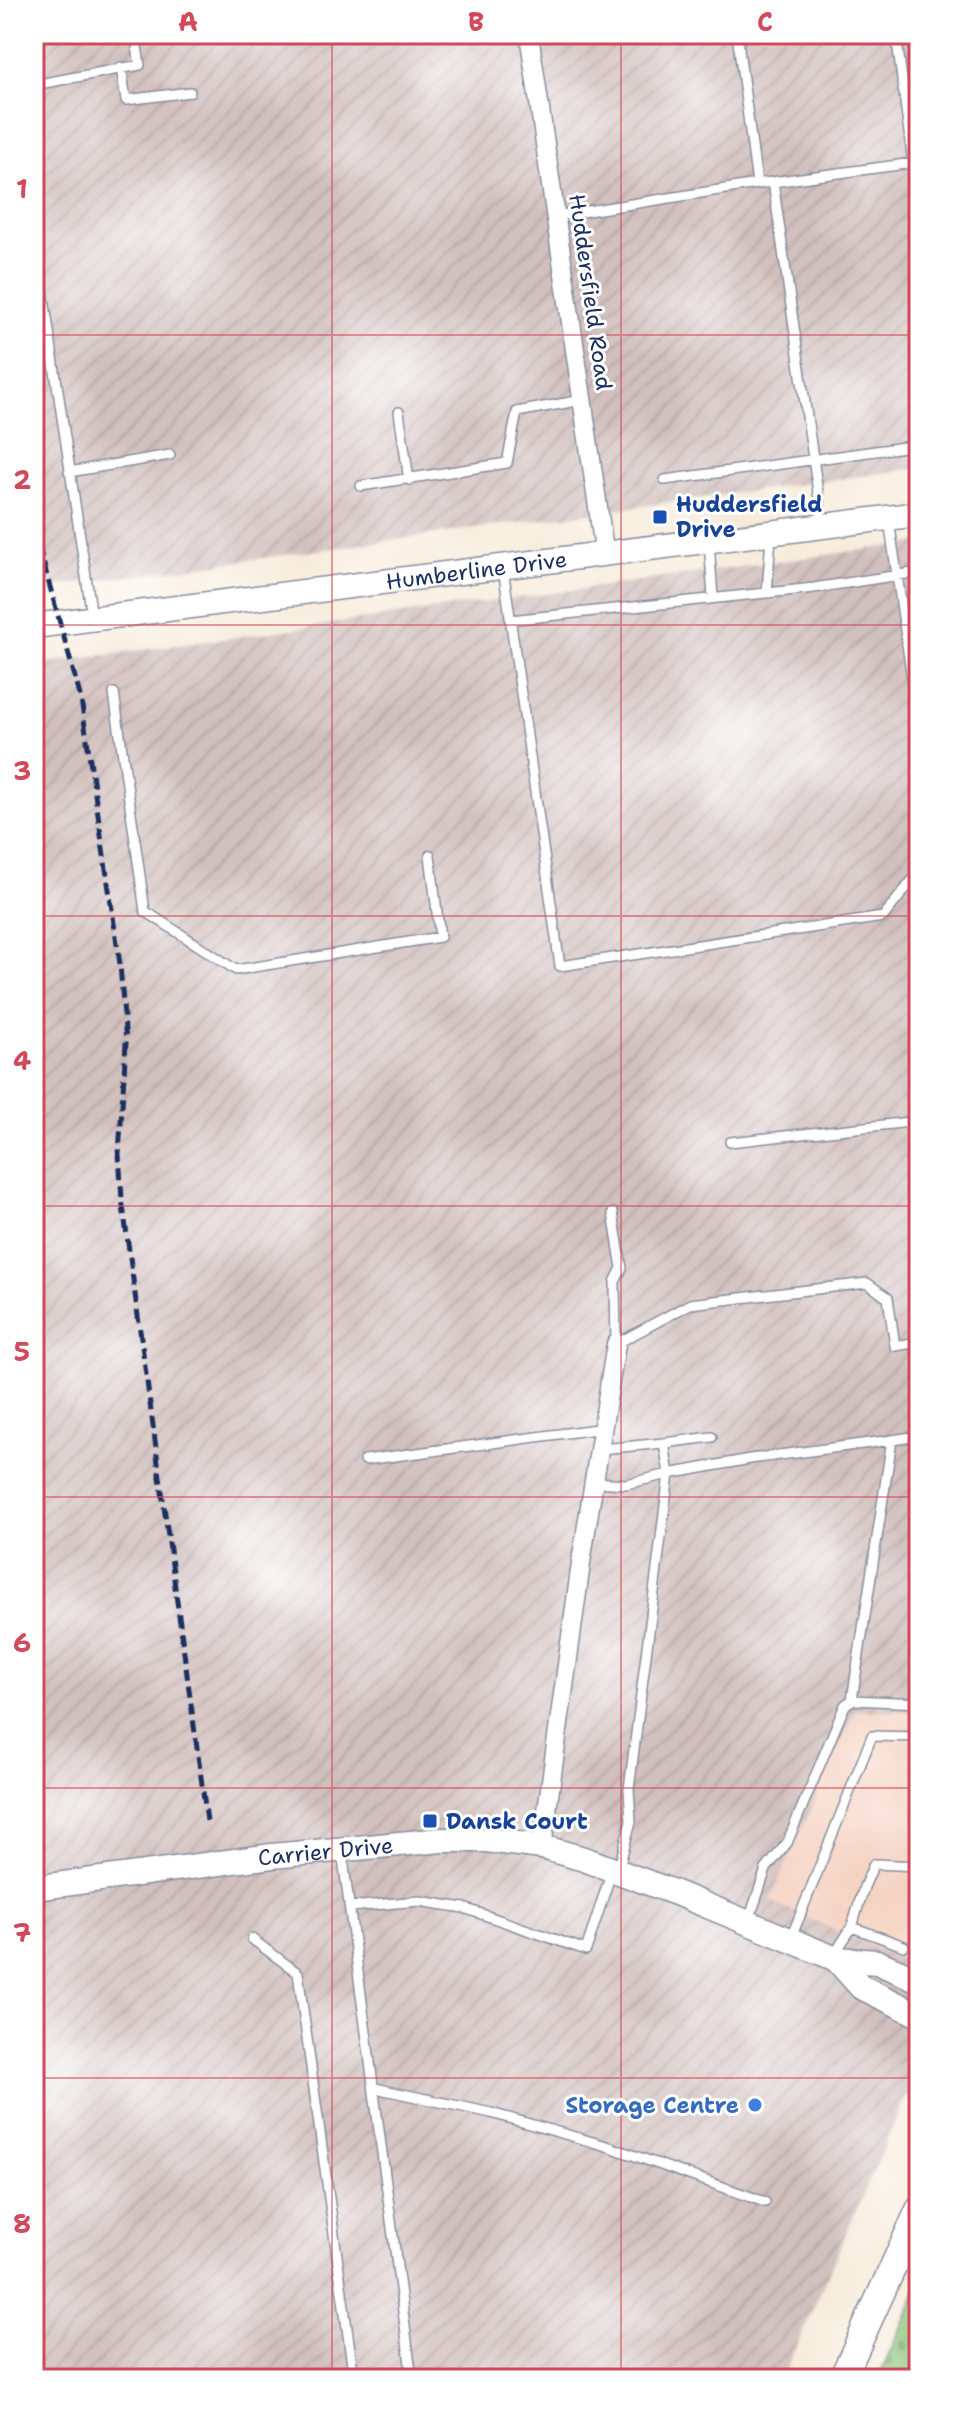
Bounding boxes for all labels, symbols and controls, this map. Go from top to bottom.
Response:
text: A [178,4,198,39]
text: B [468,4,484,39]
text: C [757,4,773,39]
text: 1 [16,171,28,206]
street label: Huddersfield Road [562,192,619,392]
text: 2 [13,462,31,497]
place label: Huddersfield Drive [676,490,822,544]
marker: Huddersfield Drive [651,508,669,526]
street label: Humberline Drive [384,545,569,596]
text: 3 [13,753,31,788]
text: 4 [13,1043,31,1078]
text: 5 [14,1334,30,1369]
text: 6 [13,1625,31,1660]
place label: Dansk Court [446,1807,588,1836]
marker: Dansk Court [421,1812,439,1830]
street label: Carrier Drive [256,1831,395,1873]
text: 7 [13,1915,31,1950]
place label: Storage Centre [565,2091,739,2120]
marker: Storage Centre [746,2096,764,2114]
text: 8 [13,2206,31,2241]

